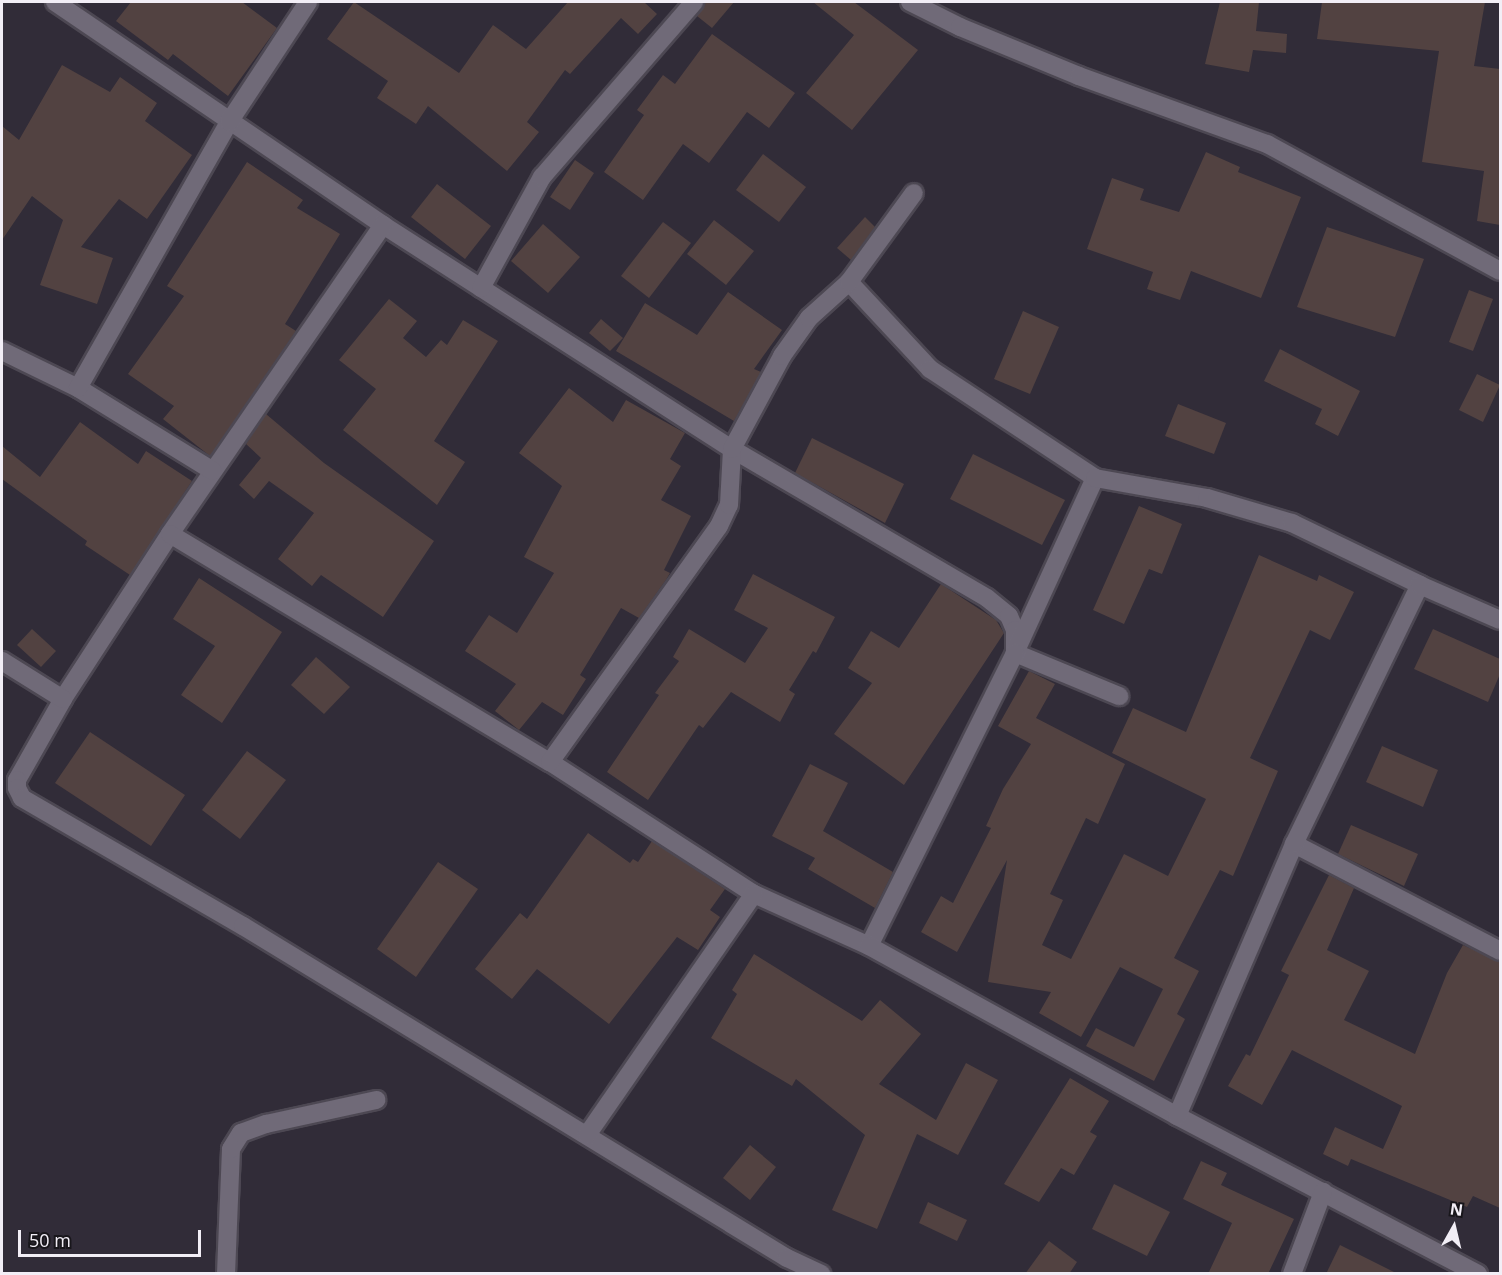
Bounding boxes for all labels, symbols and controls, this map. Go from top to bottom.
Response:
north arrow [1424,1197,1484,1257]
text: N [1449,1197,1464,1221]
scale bar [21,1218,204,1256]
text: 50 m [29,1228,71,1252]

